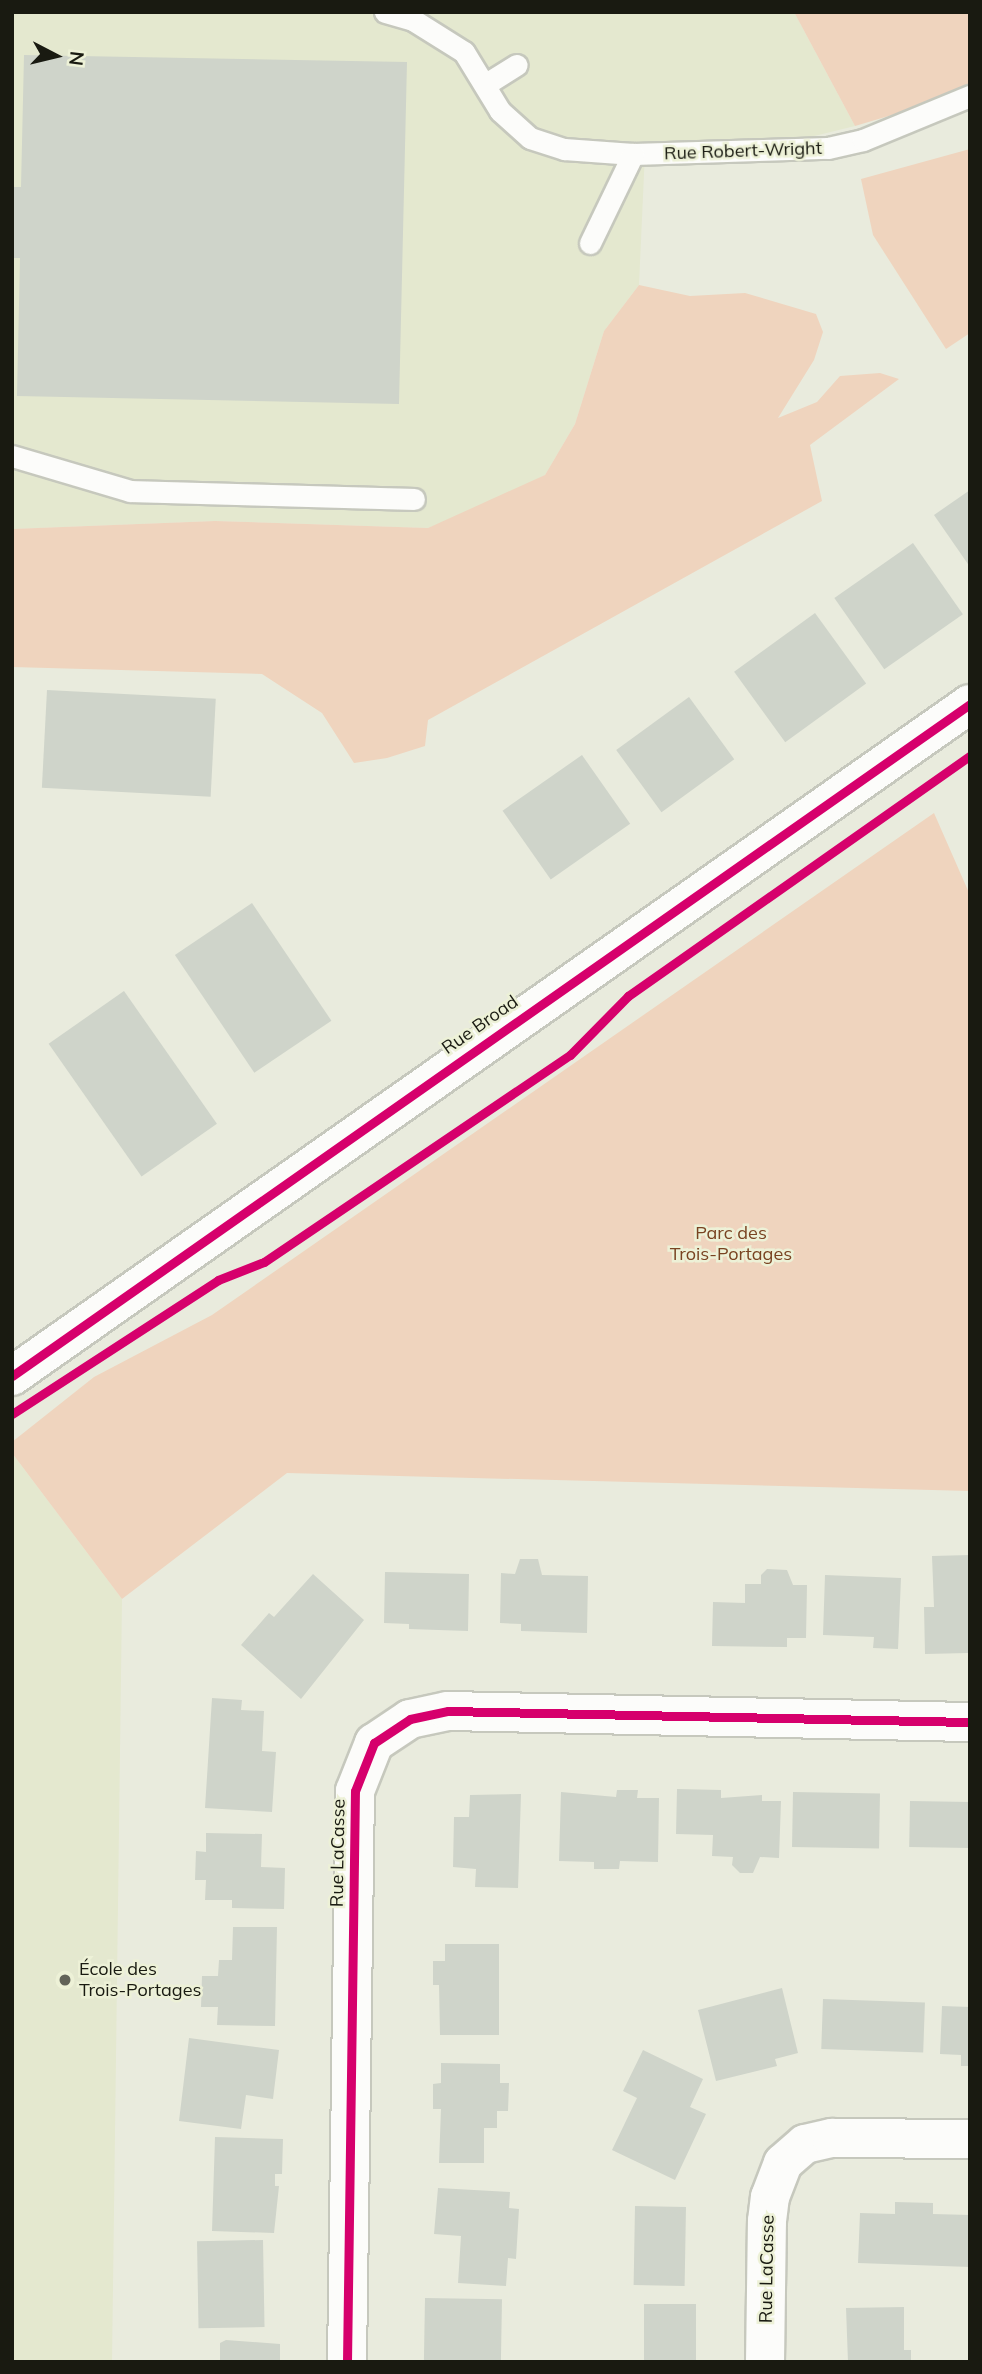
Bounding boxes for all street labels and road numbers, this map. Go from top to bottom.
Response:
street label: Rue Robert-Wright [664,137,822,165]
street label: Rue Broad [438,991,522,1059]
street label: Rue LaCasse [326,1799,350,1907]
street label: Rue LaCasse [755,2215,779,2323]

